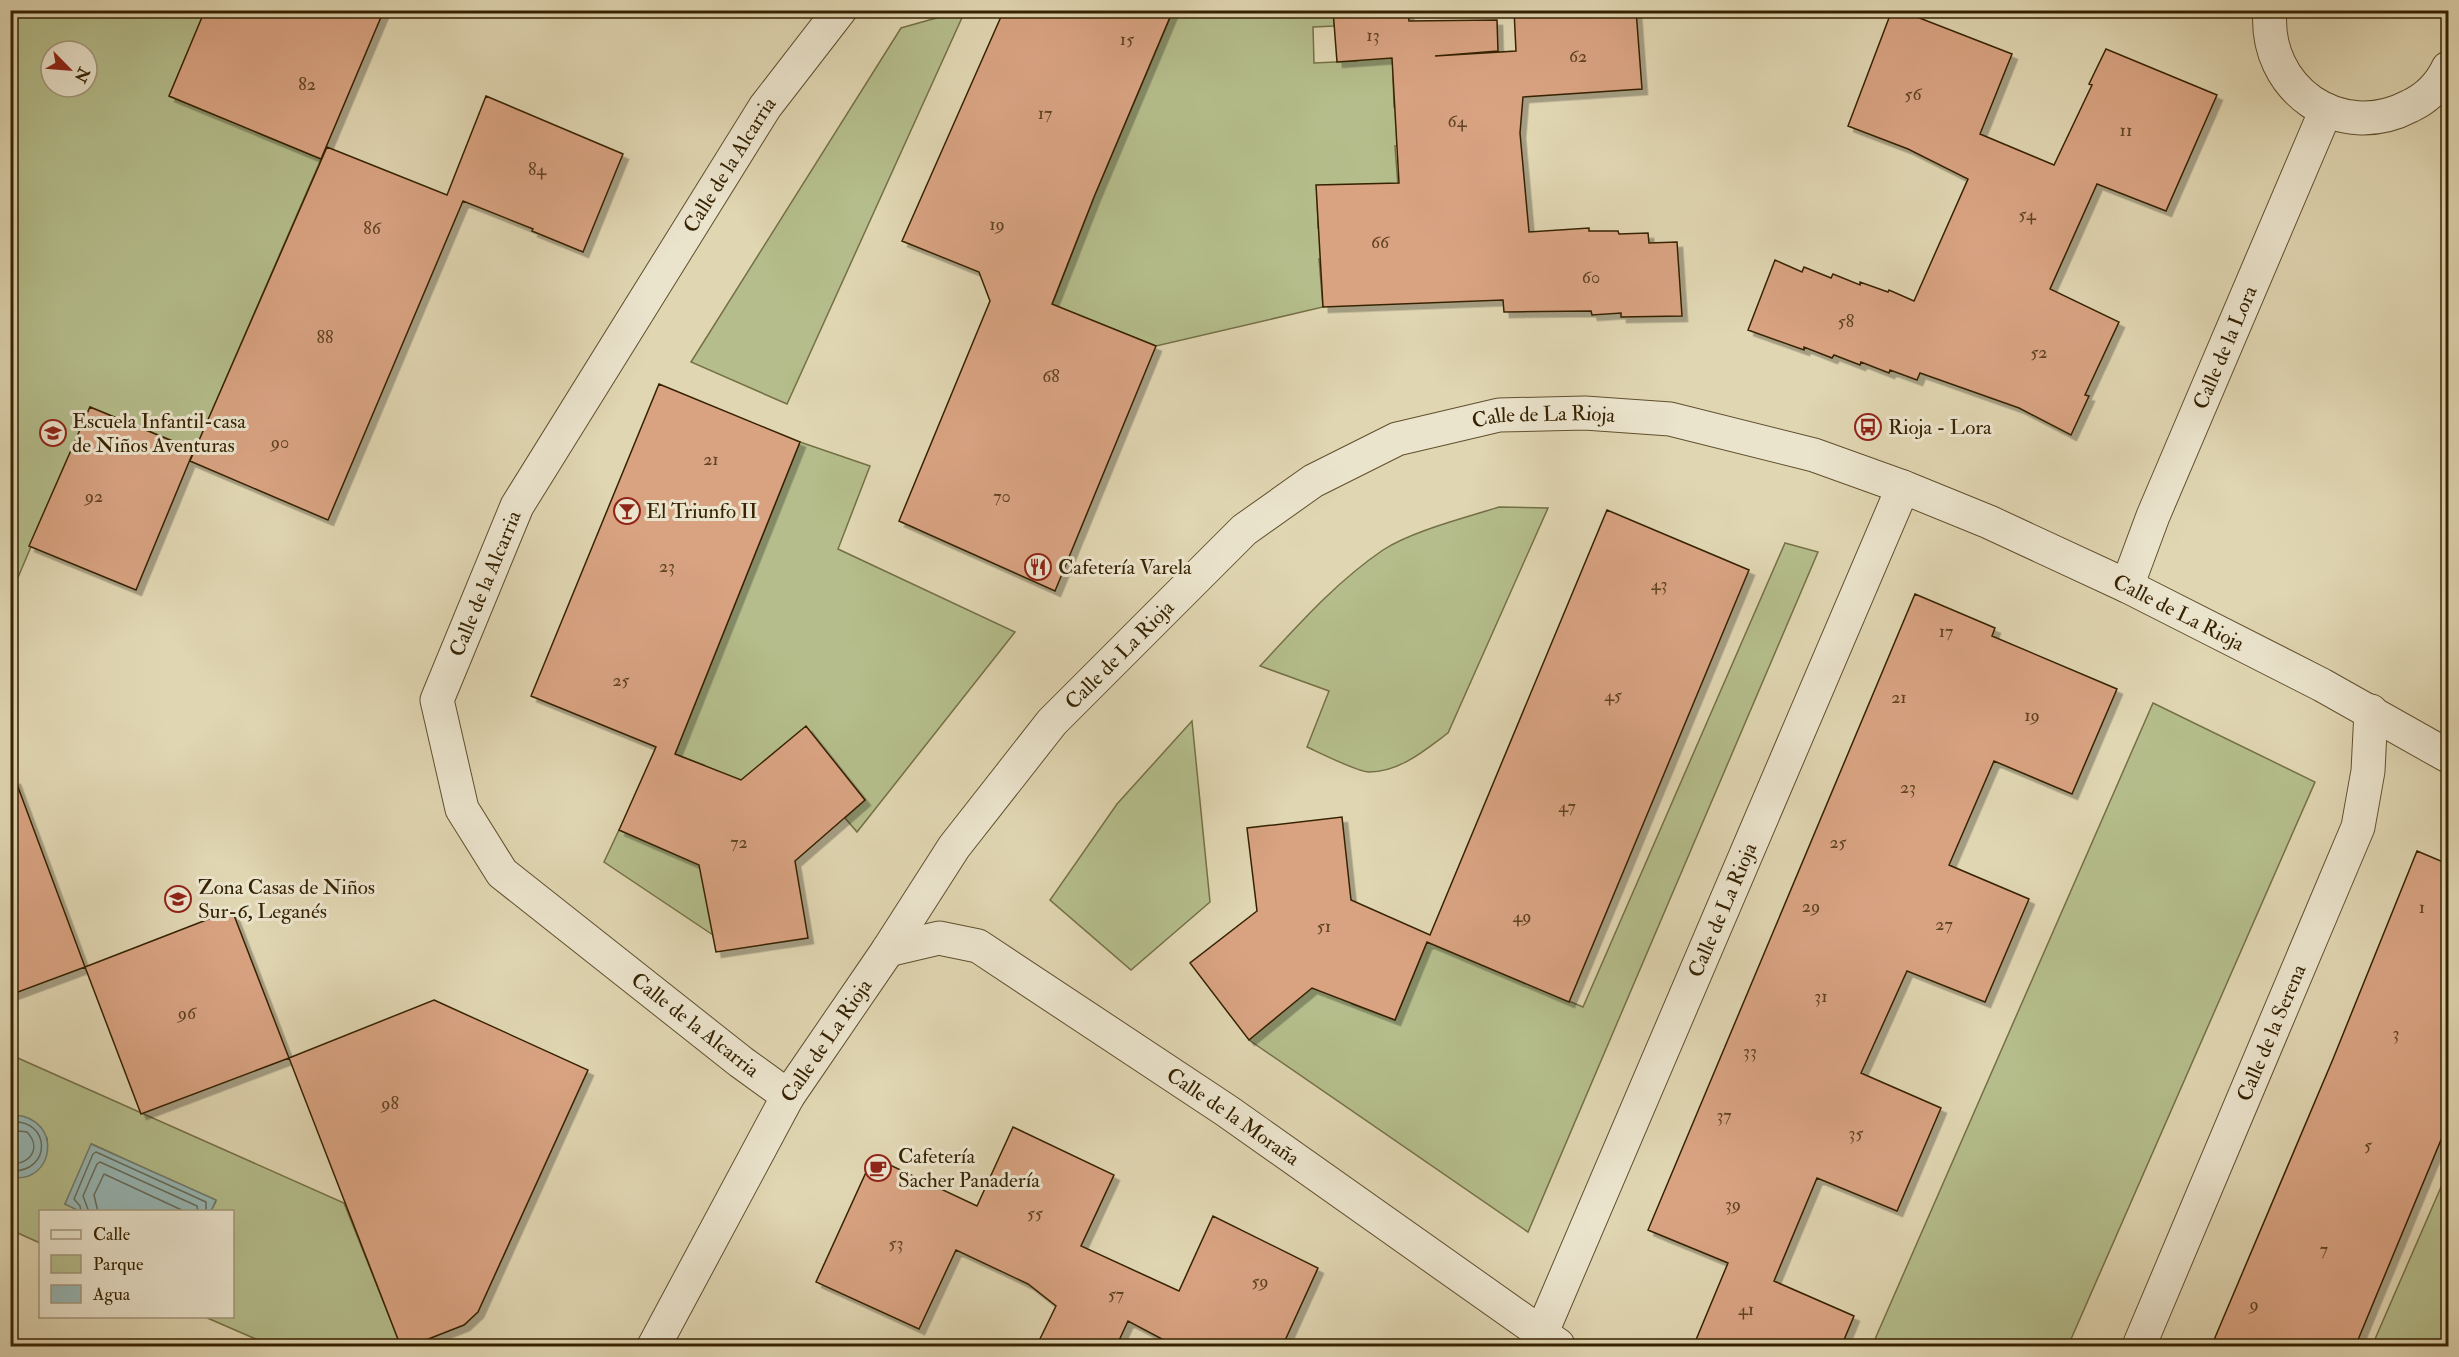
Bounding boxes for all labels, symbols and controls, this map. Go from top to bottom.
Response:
house number: 13 [1366,24,1380,47]
house number: 15 [1120,28,1134,51]
north arrow [39,39,99,99]
house number: 62 [1569,45,1587,68]
text: N [69,63,94,86]
house number: 82 [298,73,316,96]
house number: 56 [1905,83,1922,106]
street label: Calle de la Alcarria [677,90,782,238]
house number: 17 [1038,102,1052,125]
house number: 64 [1448,110,1468,133]
house number: 11 [2120,119,2132,142]
house number: 84 [528,158,547,181]
house number: 54 [2018,203,2037,226]
house number: 19 [989,213,1005,236]
house number: 86 [363,217,382,240]
house number: 66 [1371,231,1390,254]
house number: 60 [1582,266,1600,289]
street label: Calle de la Lora [2187,281,2263,413]
house number: 58 [1838,310,1854,333]
house number: 88 [317,326,333,349]
house number: 52 [2031,341,2047,364]
house number: 68 [1042,365,1060,388]
street label: Calle de La Rioja [1469,399,1616,434]
place label: Escuela Infantil-casa de Niños Aventuras [72,408,246,459]
bus stop icon: Rioja - Lora [1853,412,1883,442]
place label: Rioja - Lora [1888,414,1992,441]
school or university icon: Escuela Infantil-casa de Niños Aventuras [38,418,68,448]
house number: 90 [269,431,289,454]
house number: 21 [703,448,719,471]
house number: 92 [83,485,103,508]
house number: 70 [993,485,1011,508]
bar icon: El Triunfo II [612,496,642,526]
place label: El Triunfo II [646,498,757,525]
street label: Calle de la Alcarria [443,506,527,661]
restaurant icon: Cafetería Varela [1023,552,1053,582]
place label: Cafetería Varela [1058,554,1192,581]
house number: 23 [659,555,675,578]
street label: Calle de La Rioja [2109,568,2249,657]
house number: 43 [1651,573,1667,596]
street label: Calle de La Rioja [1059,594,1180,715]
house number: 17 [1939,620,1953,643]
house number: 25 [613,669,630,692]
house number: 45 [1604,684,1622,707]
house number: 21 [1891,686,1907,709]
house number: 19 [2024,704,2040,727]
house number: 23 [1900,776,1916,799]
house number: 47 [1558,795,1576,818]
house number: 72 [730,831,748,854]
house number: 25 [1830,831,1847,854]
street label: Calle de La Rioja [1682,838,1763,981]
place label: Zona Casas de Niños Sur-6, Leganés [198,874,375,925]
school or university icon: Zona Casas de Niños Sur-6, Leganés [163,884,193,914]
house number: 29 [1802,895,1820,918]
house number: 1 [2419,896,2425,919]
house number: 49 [1513,905,1531,928]
house number: 27 [1935,913,1953,936]
house number: 51 [1317,915,1331,938]
street label: Calle de la Serena [2230,960,2312,1105]
street label: Calle de la Alcarria [625,967,765,1084]
street label: Calle de La Rioja [774,973,878,1107]
house number: 31 [1814,985,1828,1008]
house number: 96 [176,1002,197,1025]
house number: 3 [2393,1022,2399,1045]
house number: 33 [1743,1040,1757,1063]
street label: Calle de la Moraña [1161,1061,1305,1172]
house number: 98 [379,1092,399,1115]
house number: 37 [1716,1104,1732,1127]
house number: 35 [1849,1122,1863,1145]
house number: 5 [2364,1134,2372,1157]
place label: Cafetería Sacher Panadería [898,1143,1040,1194]
cafe icon: Cafetería Sacher Panadería [863,1153,893,1183]
house number: 39 [1725,1193,1741,1216]
house number: 55 [1027,1202,1043,1225]
legend [39,1210,234,1318]
text: Calle [93,1223,131,1246]
house number: 53 [889,1232,903,1255]
house number: 7 [2320,1238,2328,1261]
text: Parque [93,1253,144,1276]
house number: 59 [1251,1270,1269,1293]
text: Agua [92,1283,131,1306]
house number: 57 [1108,1283,1124,1306]
house number: 9 [2247,1293,2259,1316]
house number: 41 [1738,1298,1754,1321]

